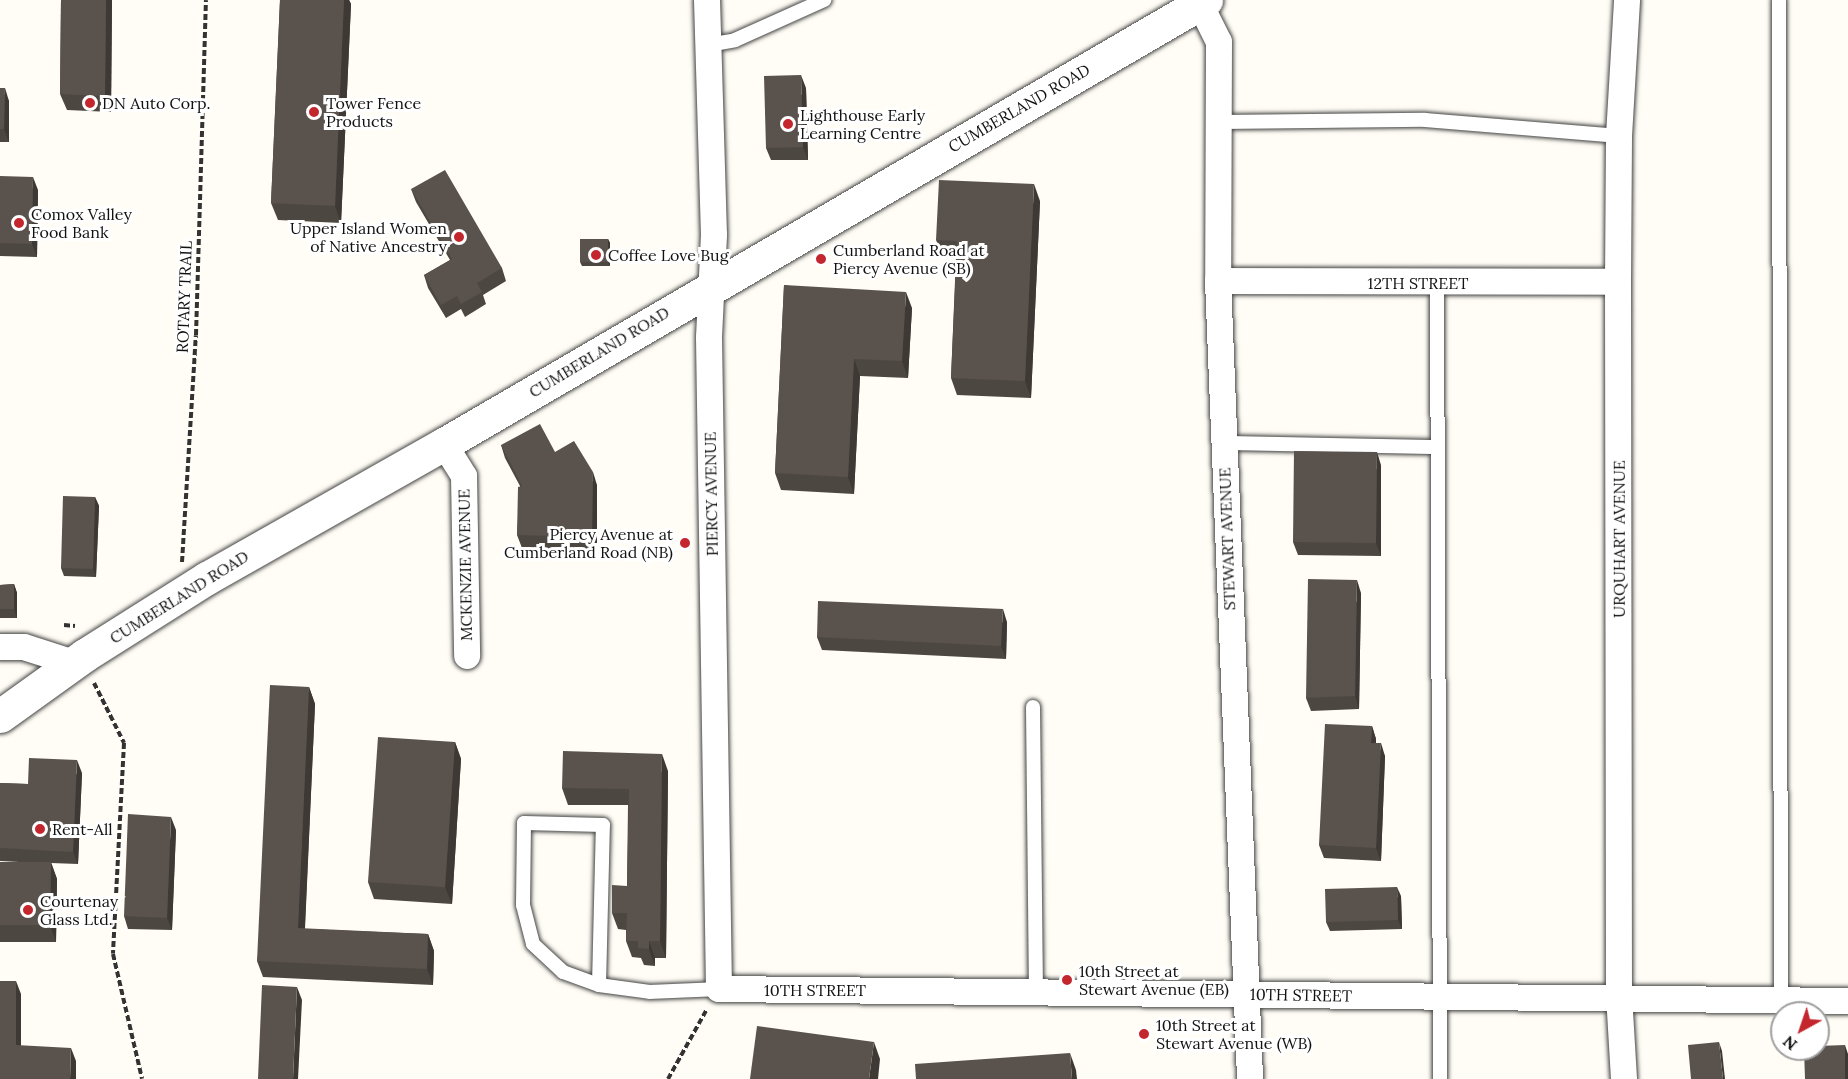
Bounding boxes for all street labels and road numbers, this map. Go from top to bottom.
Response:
street label: CUMBERLAND ROAD [945,60,1093,156]
street label: ROTARY TRAIL [172,241,196,353]
street label: 12TH STREET [1368,273,1468,293]
street label: CUMBERLAND ROAD [525,303,673,401]
street label: PIERCY AVENUE [700,432,722,556]
street label: URQUHART AVENUE [1609,460,1629,618]
street label: STEWART AVENUE [1215,467,1239,611]
street label: MCKENZIE AVENUE [454,489,476,641]
street label: CUMBERLAND ROAD [106,546,252,648]
street label: 10TH STREET [764,980,866,1000]
street label: 10TH STREET [1250,985,1352,1005]

